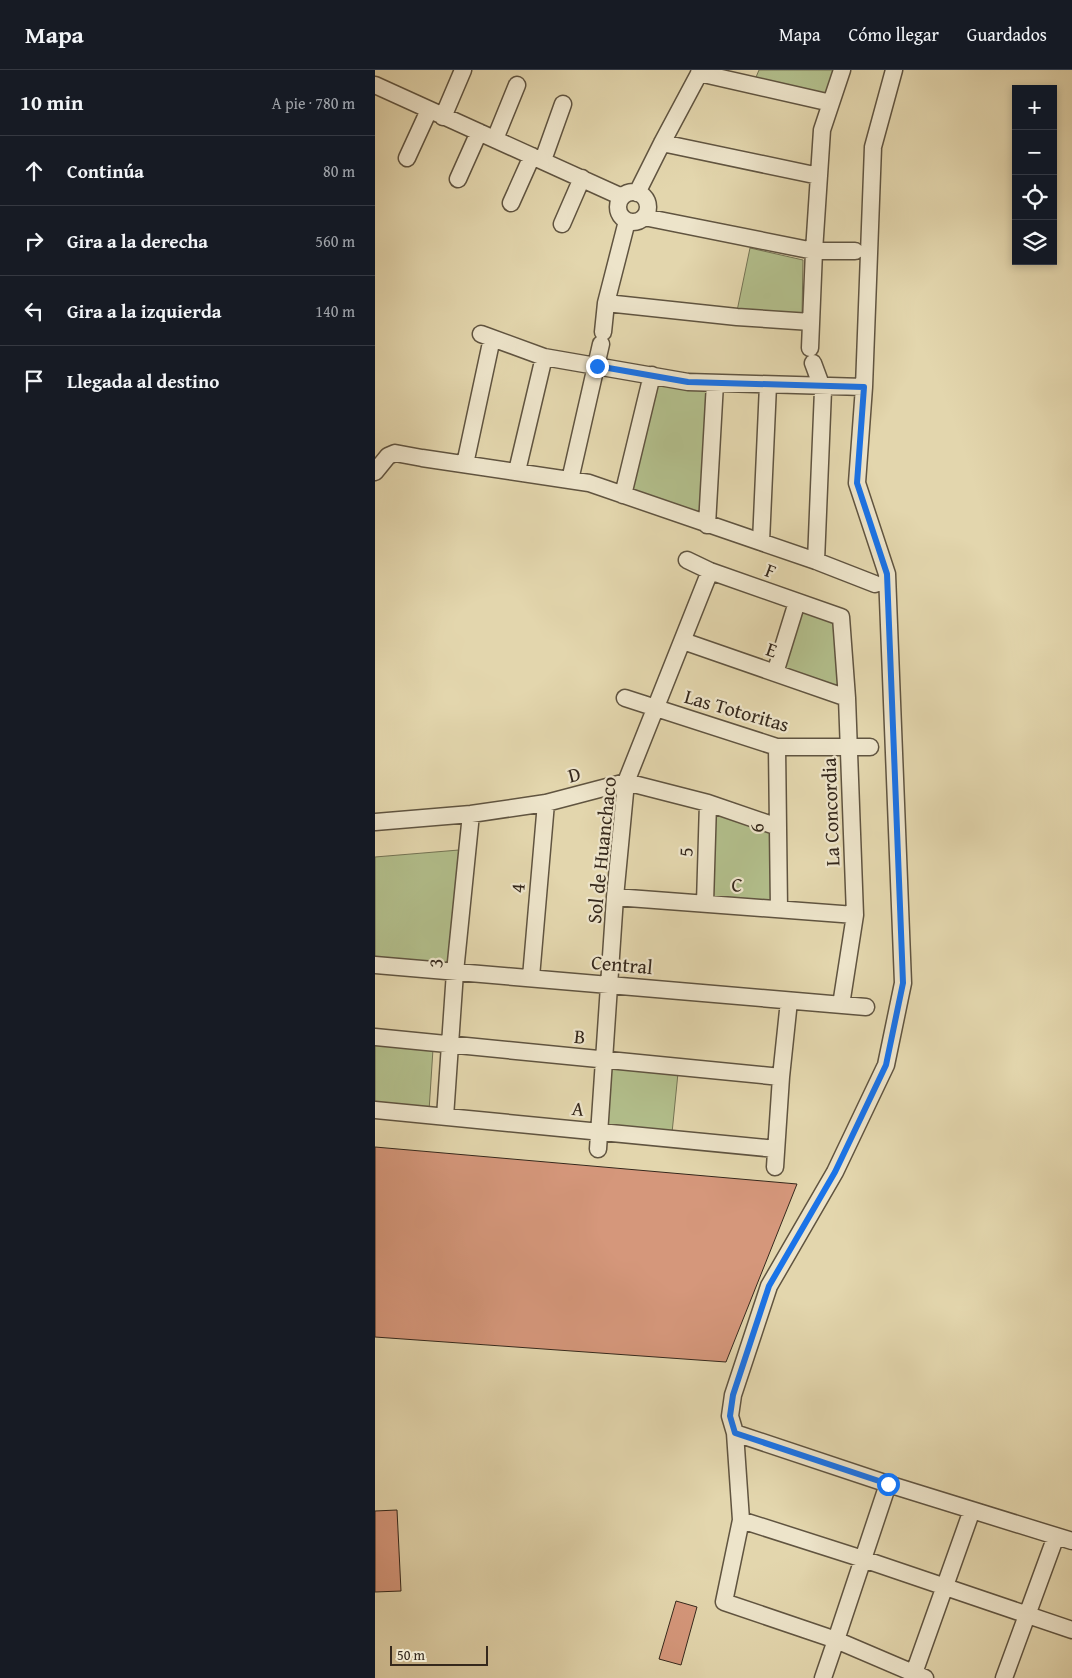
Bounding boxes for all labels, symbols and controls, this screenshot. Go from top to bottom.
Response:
text: Mapa [25,17,84,52]
text: Mapa [779,21,821,48]
text: Cómo llegar [849,21,939,48]
text: Guardados [967,21,1047,48]
map controls [1012,85,1057,265]
button: + [1012,85,1057,130]
text: 10 min [20,87,83,118]
text: A pie · 780 m [272,91,355,115]
button: − [1012,130,1057,175]
icon: ahead [20,157,48,185]
text: Continúa [67,157,144,185]
text: 80 m [323,159,355,183]
button: locate [1012,175,1057,220]
button: layers [1012,220,1057,265]
icon: right [20,227,48,255]
text: Gira a la derecha [67,227,208,255]
text: 560 m [315,229,355,253]
icon: left [20,297,48,325]
text: Gira a la izquierda [67,297,222,325]
text: 140 m [315,299,355,323]
route end [586,355,609,378]
icon: arrive [20,367,48,395]
text: Llegada al destino [67,367,219,395]
street label: F [761,555,781,585]
street label: E [762,634,782,664]
street label: Las Totoritas [681,681,793,739]
street label: La Concordia [814,757,846,867]
street label: D [565,758,583,790]
street label: Sol de Huanchaco [579,775,623,925]
street label: 6 [741,823,771,833]
street label: 5 [670,847,700,857]
street label: C [730,869,744,899]
street label: 4 [502,882,532,894]
street label: Central [590,947,654,981]
street label: 3 [420,957,450,969]
street label: B [573,1021,587,1051]
street label: A [570,1093,586,1123]
route start [877,1473,900,1496]
scale bar [390,1643,487,1666]
text: 50 m [397,1645,425,1665]

